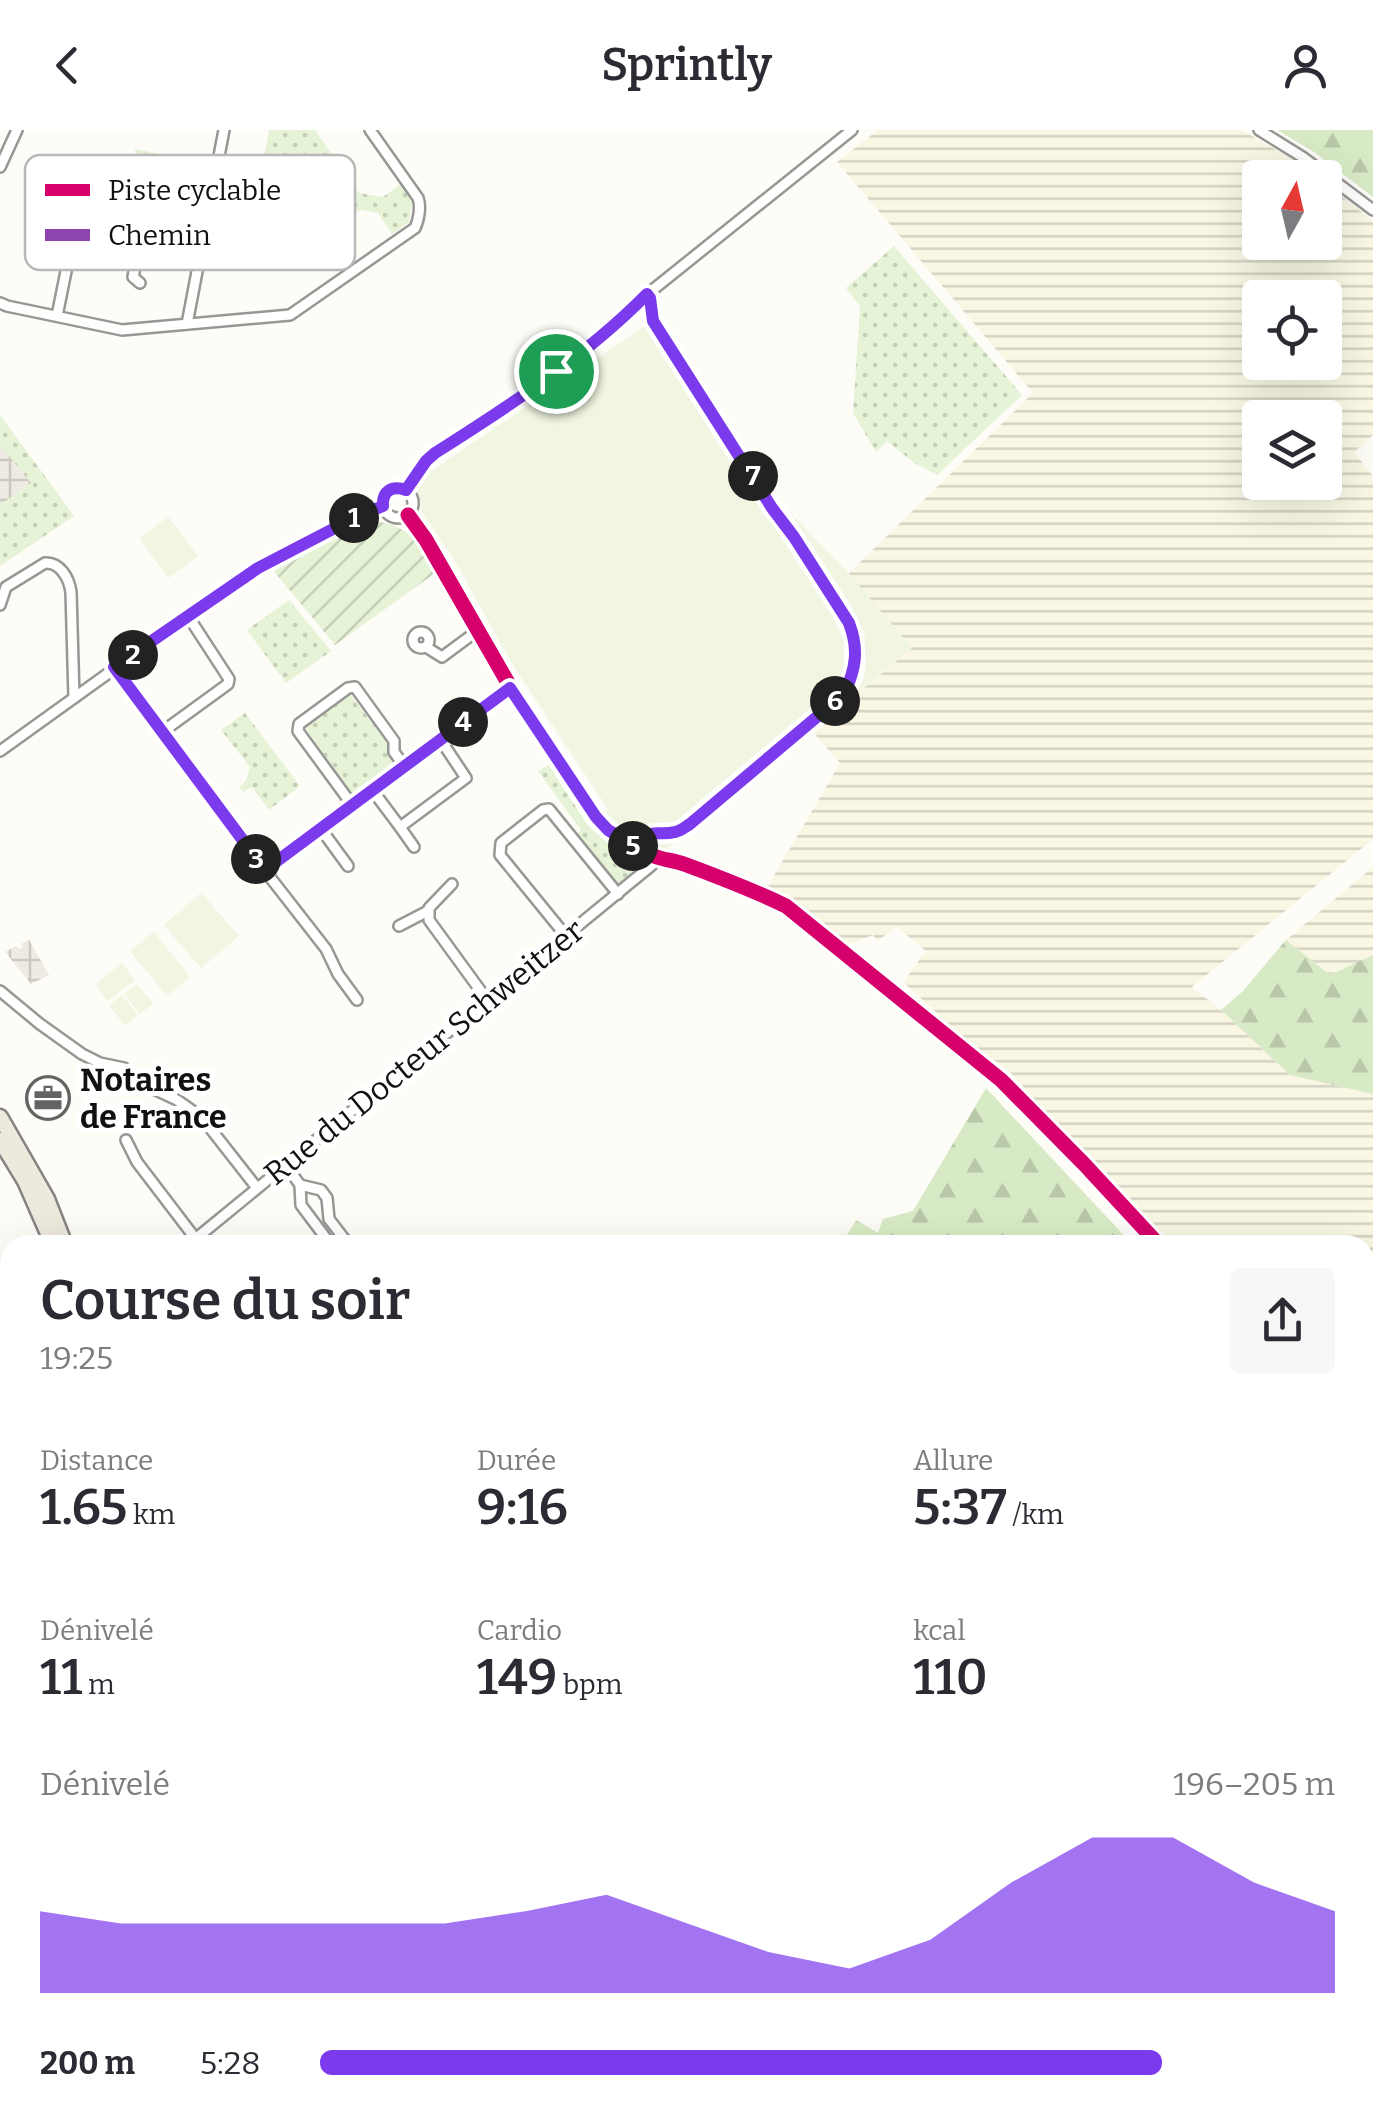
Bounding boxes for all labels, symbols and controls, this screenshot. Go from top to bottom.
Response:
icon: back [40,38,95,93]
text: Sprintly [601,38,772,92]
icon: person [1278,38,1333,93]
legend [25,155,355,270]
north arrow [1242,160,1342,260]
map controls [1242,160,1342,500]
text: Piste cyclable [108,174,281,207]
text: Chemin [108,219,211,252]
button: locate [1242,280,1342,380]
pin [514,329,599,414]
icon: arrive [529,344,584,399]
button: layers [1242,400,1342,500]
pin: 7 [728,451,778,501]
text: 7 [745,459,761,492]
pin: 1 [329,493,379,543]
text: 1 [348,501,360,534]
pin: 2 [108,630,158,680]
text: 2 [125,638,141,671]
pin: 6 [810,676,860,726]
text: 6 [827,684,843,717]
pin: 4 [438,697,488,747]
text: 4 [454,705,472,738]
pin: 5 [608,821,658,871]
text: 5 [625,829,641,862]
pin: 3 [231,834,281,884]
text: 3 [248,842,264,875]
street label: Rue du Docteur Schweitzer [257,911,591,1193]
place label: Notaires de France [80,1061,227,1136]
office icon: Notaires de France [25,1075,71,1121]
text: Course du soir [40,1268,410,1334]
button: share [1230,1268,1335,1373]
text: 19:25 [40,1339,113,1377]
text: Distance [40,1444,153,1477]
text: Durée [477,1444,556,1477]
text: Allure [913,1444,993,1477]
text: 1.65 [40,1477,127,1537]
text: 9:16 [477,1477,568,1537]
text: 5:37 [913,1477,1007,1537]
text: km [127,1498,175,1531]
text: /km [1007,1498,1064,1531]
text: Dénivelé [40,1614,154,1647]
text: Cardio [477,1614,562,1647]
text: kcal [913,1614,965,1647]
text: 11 [40,1647,82,1707]
text: 149 [477,1647,557,1707]
text: 110 [913,1647,987,1707]
text: m [82,1668,115,1701]
text: bpm [557,1668,623,1701]
text: Dénivelé [40,1765,170,1803]
text: 196–205 m [1173,1765,1335,1803]
text: 200 m [40,2044,135,2082]
text: 5:28 [200,2044,260,2082]

